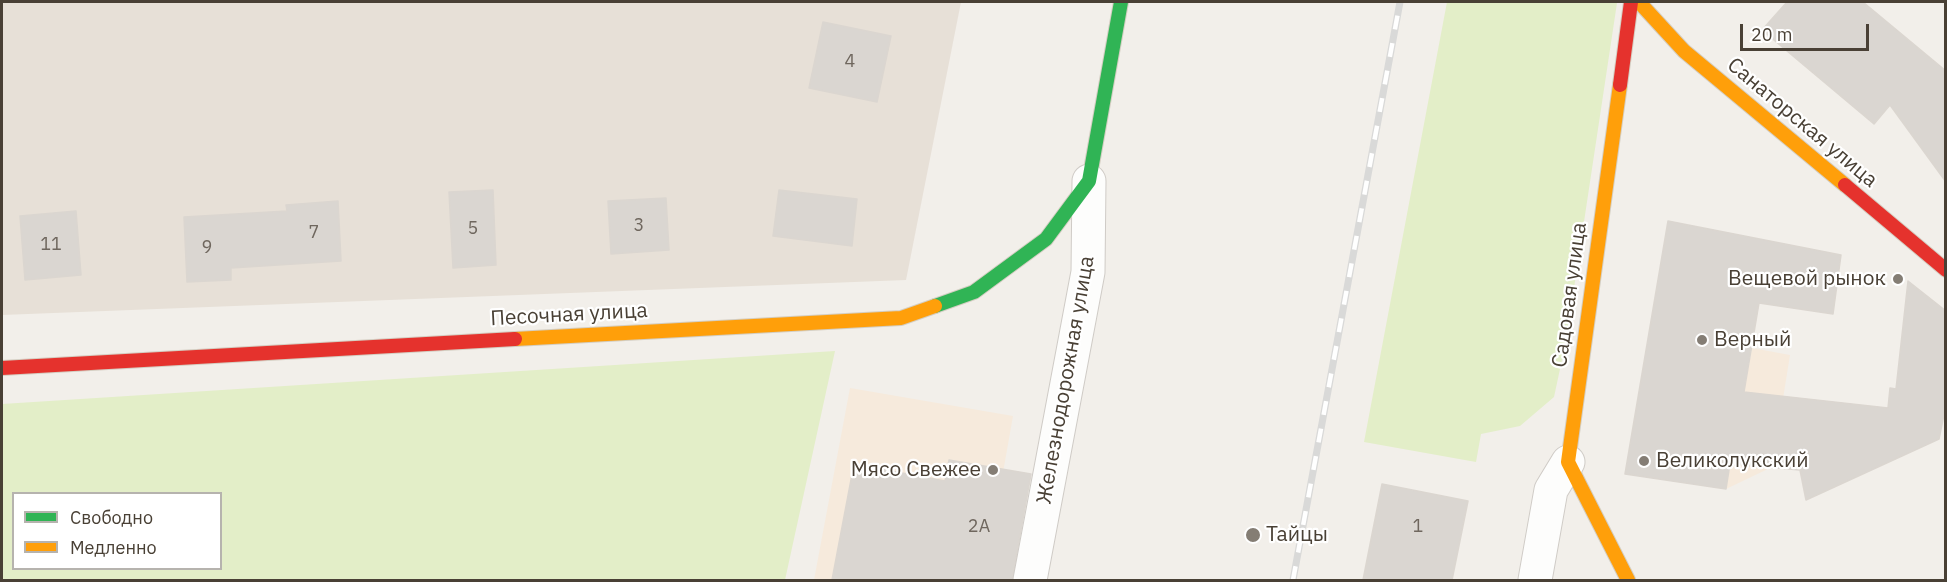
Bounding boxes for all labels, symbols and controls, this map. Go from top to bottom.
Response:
scale bar [1743,12,1872,50]
text: 20 m [1751,23,1793,46]
house number: 4 [845,51,855,73]
street label: Санаторская улица [1722,53,1882,193]
house number: 3 [634,215,644,237]
house number: 5 [468,218,478,240]
street label: Садовая улица [1547,221,1593,369]
house number: 7 [309,222,319,244]
house number: 11 [40,234,62,256]
house number: 9 [202,237,212,259]
street label: Железнодорожная улица [1032,254,1100,506]
place label: Вещевой рынок [1728,266,1886,292]
marker: Вещевой рынок [1891,272,1905,286]
street label: Песочная улица [490,298,648,332]
place label: Верный [1714,327,1791,353]
marker: Верный [1695,333,1709,347]
place label: Великолукский [1656,448,1809,474]
marker: Великолукский [1637,454,1651,468]
place label: Мясо Свежее [851,457,981,483]
marker: Мясо Свежее [986,463,1000,477]
legend [12,492,222,570]
text: Свободно [70,506,153,529]
house number: 2А [968,516,990,538]
house number: 1 [1413,516,1423,538]
place label: Тайцы [1266,522,1328,548]
marker: Тайцы [1244,526,1262,544]
text: Медленно [70,536,157,559]

